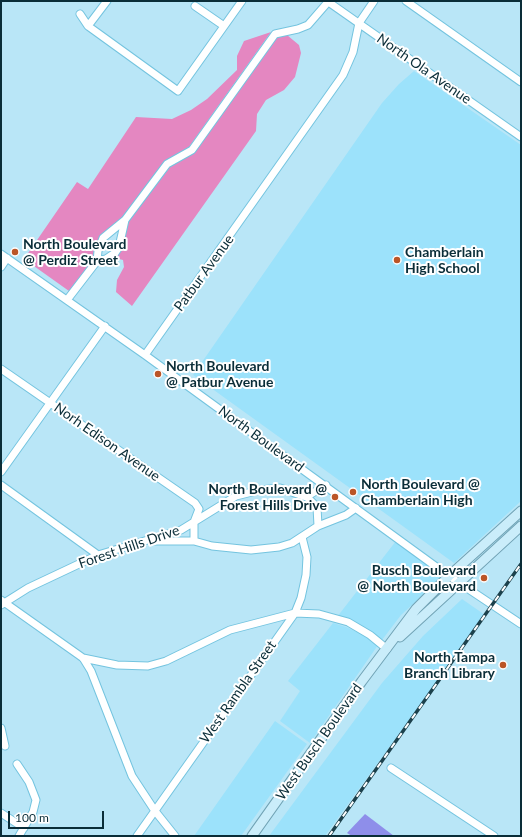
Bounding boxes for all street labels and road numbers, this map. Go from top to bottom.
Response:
street label: North Ola Avenue [374,30,474,108]
street label: Patbur Avenue [171,231,237,315]
street label: Norh Edison Avenue [51,399,163,485]
street label: North Boulevard [215,402,307,476]
street label: Forest Hills Drive [76,522,182,572]
street label: West Rambla Street [196,637,280,747]
street label: West Busch Boulevard [272,680,366,804]

